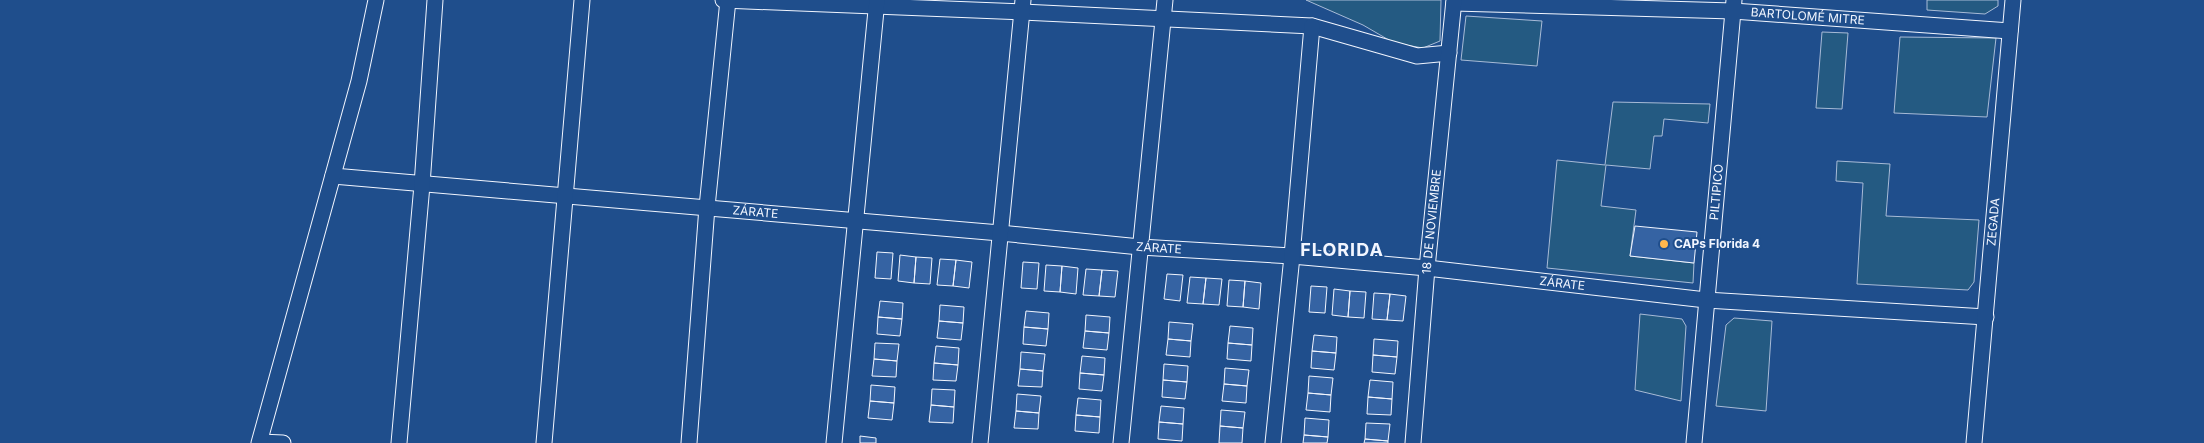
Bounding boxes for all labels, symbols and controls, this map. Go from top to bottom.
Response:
street label: BARTOLOMÉ MITRE [1750,4,1865,27]
street label: PILTIPICO [1706,163,1726,221]
street label: 18 DE NOVIEMBRE [1419,169,1444,275]
street label: ZEGADA [1983,197,2003,247]
street label: ZÁRATE [732,202,779,221]
place label: CAPs Florida 4 [1674,236,1760,251]
marker: CAPs Florida 4 [1658,238,1670,250]
street label: ZÁRATE [1135,239,1182,256]
district label: FLORIDA [1300,239,1384,260]
street label: ZÁRATE [1539,273,1586,293]

